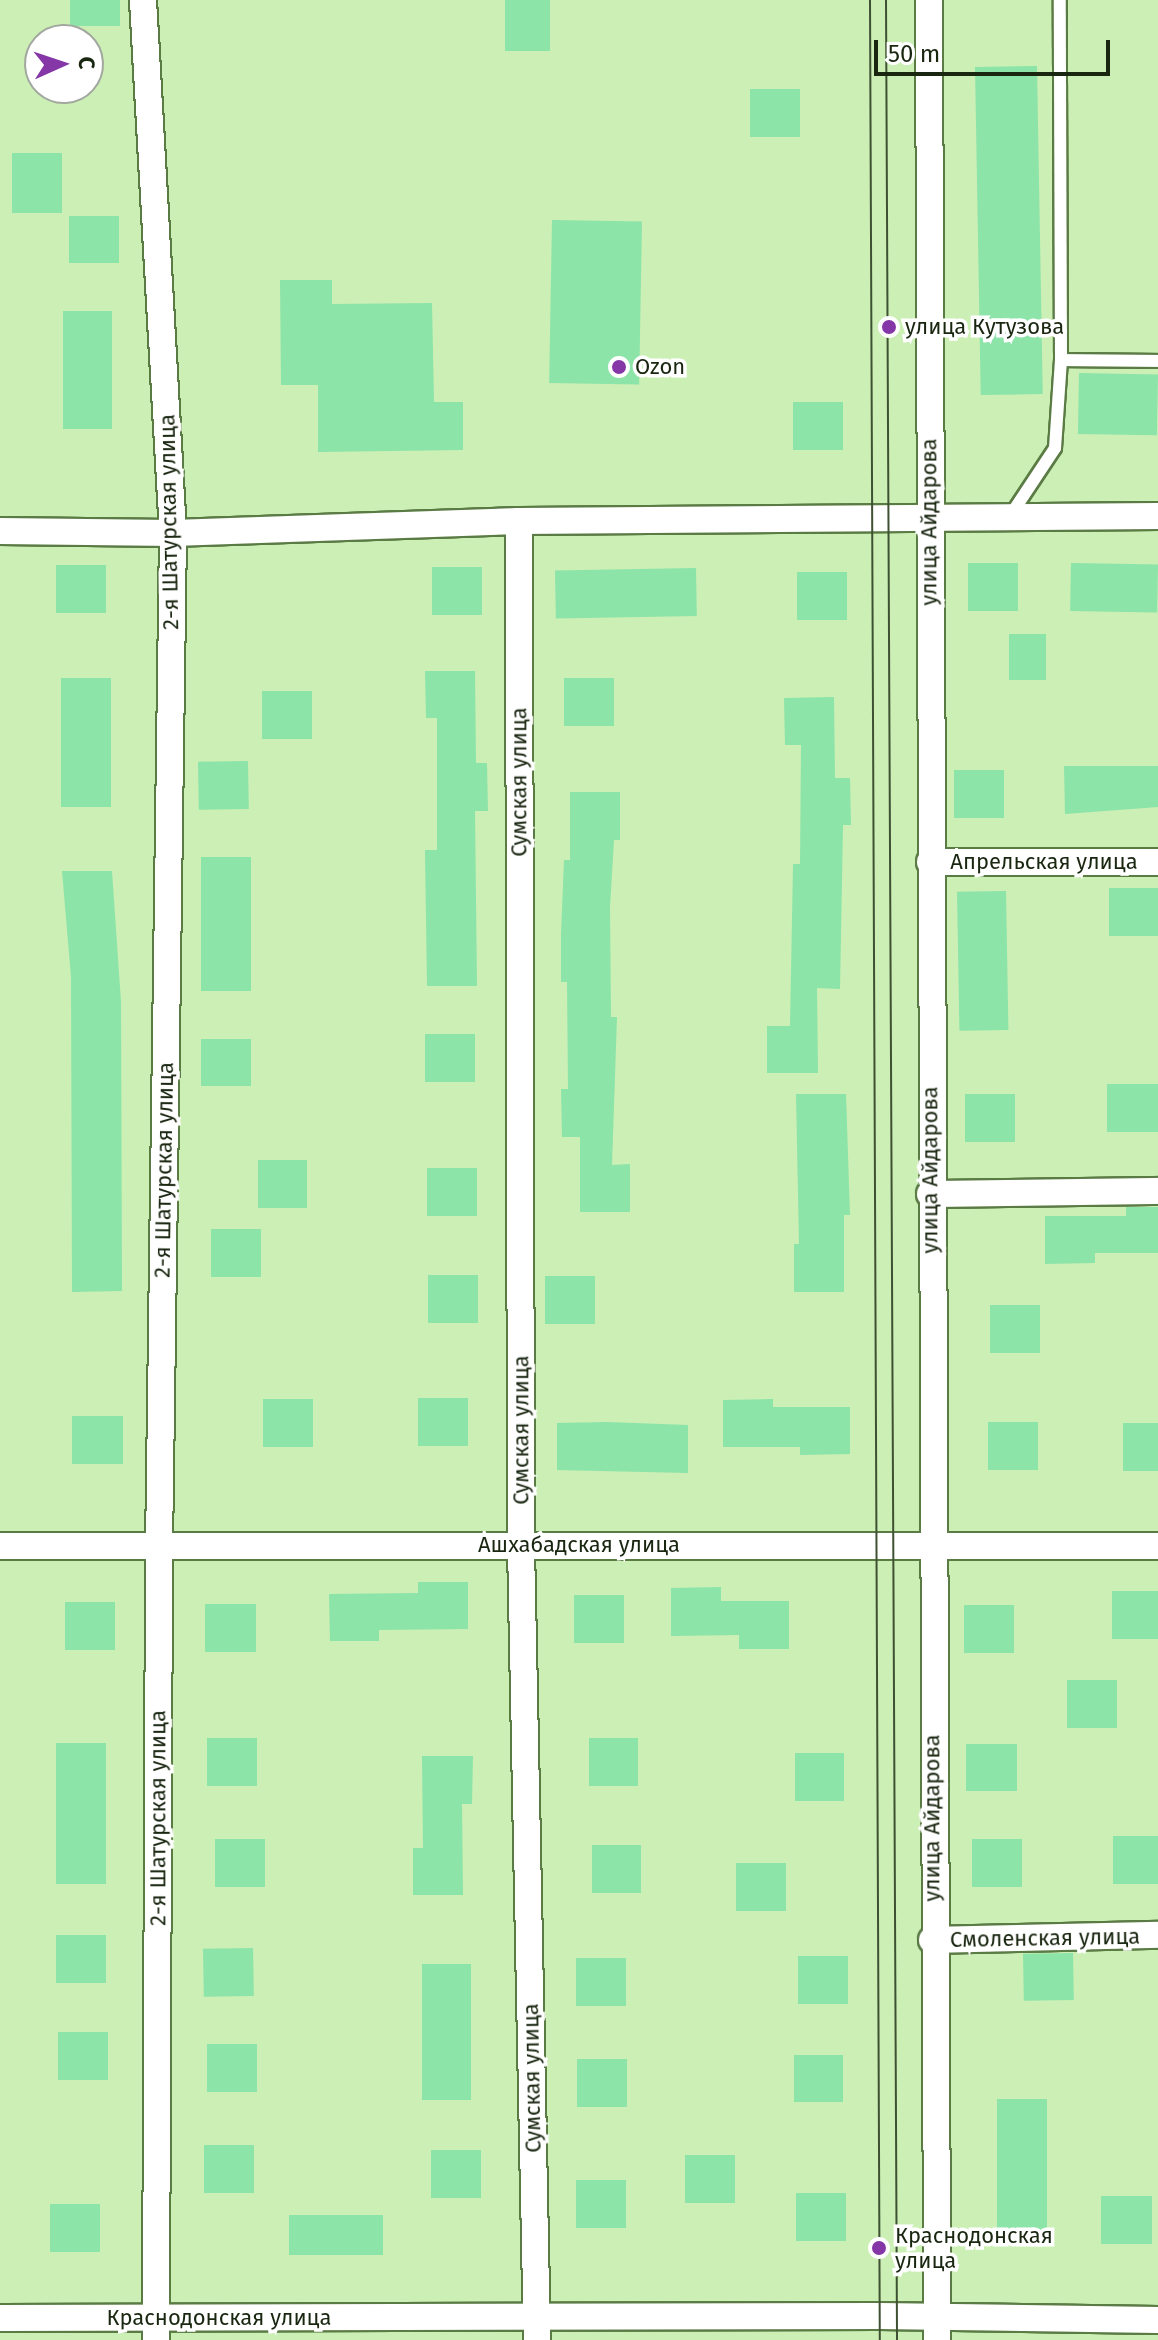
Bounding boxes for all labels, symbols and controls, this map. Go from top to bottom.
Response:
north arrow [24,24,104,104]
scale bar [878,24,1114,74]
text: 50 m [888,40,940,68]
text: С [73,56,100,70]
place label: улица Кутузова [905,314,1064,340]
marker: улица Кутузова [880,318,898,336]
place label: Ozon [635,354,685,380]
marker: Ozon [610,358,628,376]
street label: 2-я Шатурская улица [154,414,184,630]
street label: улица Айдарова [916,438,942,606]
street label: Сумская улица [506,707,532,857]
street label: Апрельская улица [950,849,1138,875]
street label: 2-я Шатурская улица [149,1062,179,1278]
street label: улица Айдарова [917,1086,943,1254]
street label: Сумская улица [508,1355,534,1505]
street label: Ашхабадская улица [478,1532,680,1558]
street label: 2-я Шатурская улица [145,1710,171,1926]
street label: улица Айдарова [919,1734,945,1902]
street label: Смоленская улица [950,1923,1140,1953]
street label: Сумская улица [517,2003,547,2153]
place label: Краснодонская улица [895,2222,1053,2274]
marker: Краснодонская улица [870,2239,888,2257]
street label: Краснодонская улица [107,2305,331,2331]

